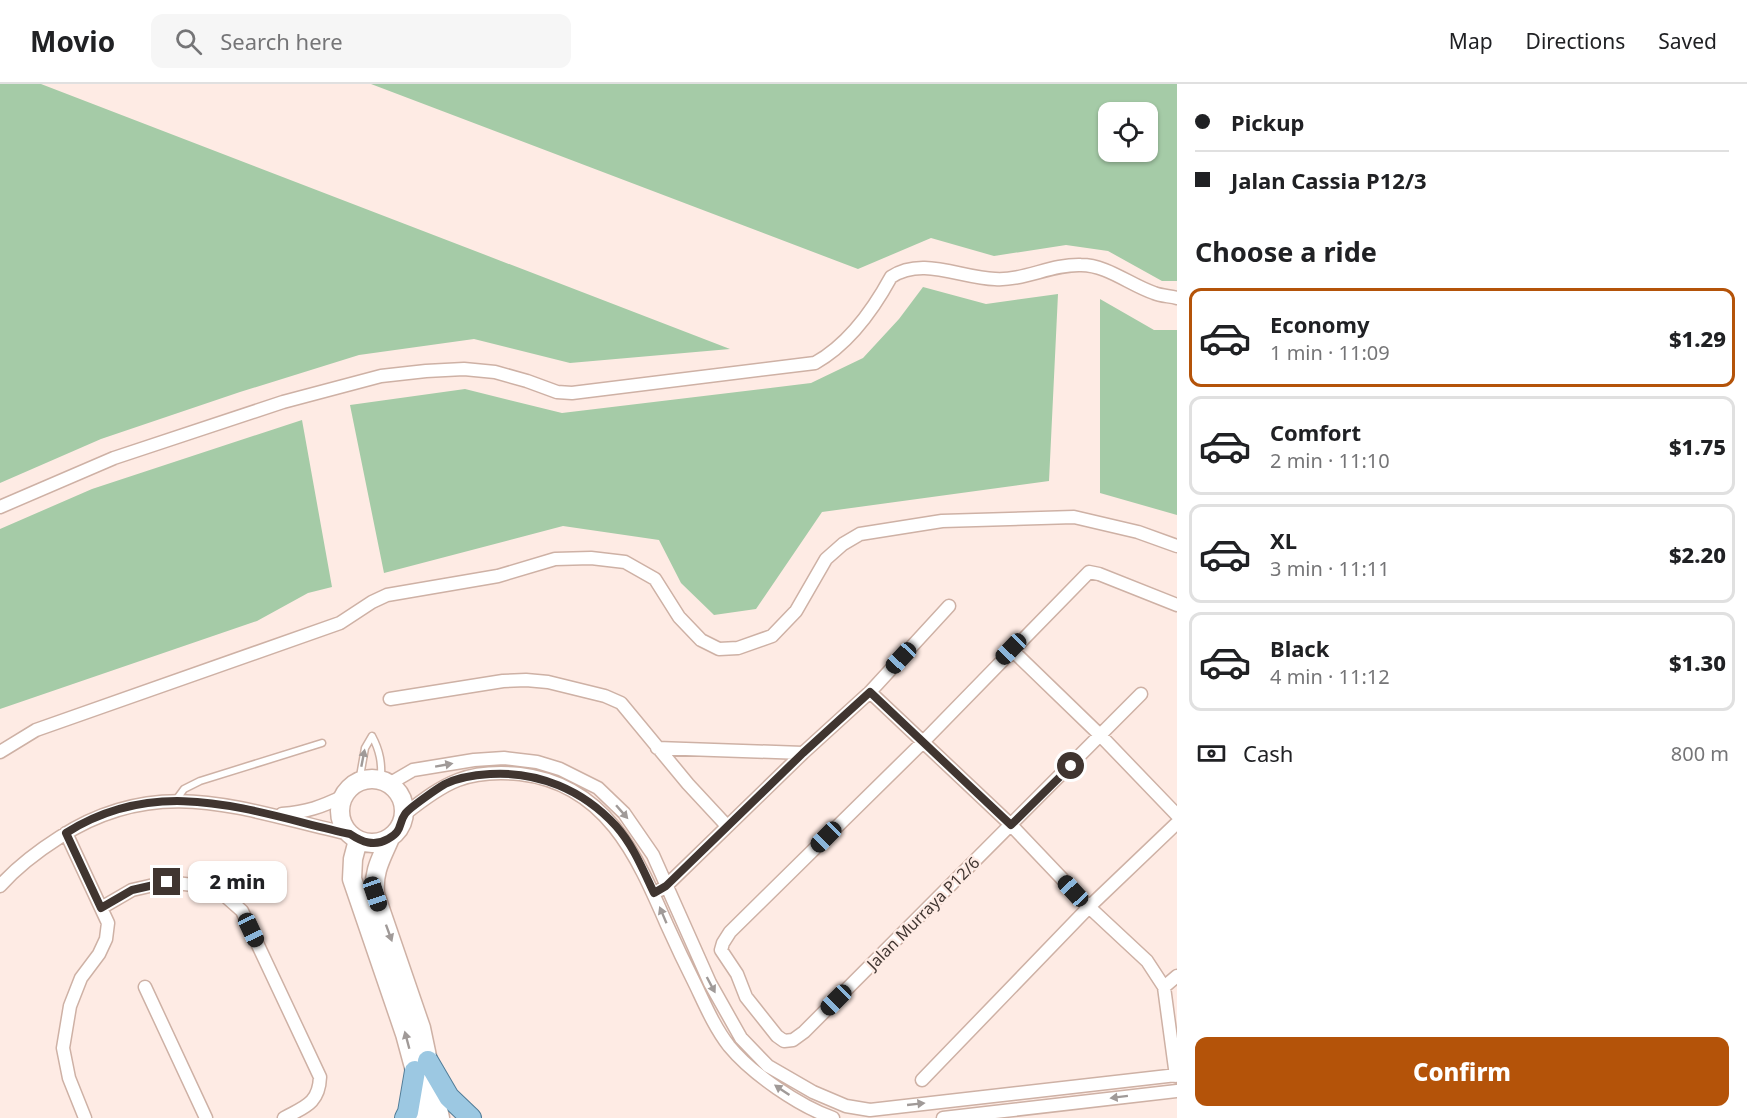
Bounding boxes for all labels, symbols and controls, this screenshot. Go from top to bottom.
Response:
search box [151,14,571,68]
text: Movio [30,22,115,60]
icon: search [172,25,205,58]
text: Search here [220,26,343,56]
text: Map [1449,27,1493,55]
text: Directions [1526,27,1625,55]
text: Saved [1658,27,1717,55]
map controls [1098,102,1158,162]
button: locate [1098,102,1158,162]
text: Pickup [1231,107,1304,137]
text: Jalan Cassia P12/3 [1231,165,1427,195]
text: Choose a ride [1195,233,1377,270]
text: Economy [1270,309,1369,339]
icon: car [1198,311,1252,365]
text: $1.29 [1669,323,1726,353]
text: 1 min · 11:09 [1270,339,1390,366]
text: Comfort [1270,417,1361,447]
icon: car [1198,419,1252,473]
text: $1.75 [1669,431,1726,461]
text: 2 min · 11:10 [1270,447,1390,474]
text: XL [1270,525,1297,555]
icon: car [1198,527,1252,581]
text: $2.20 [1669,539,1726,569]
text: 3 min · 11:11 [1270,555,1390,582]
car [992,630,1030,668]
text: Black [1270,633,1329,663]
icon: car [1198,635,1252,689]
car [882,639,920,677]
text: $1.30 [1669,647,1726,677]
text: 4 min · 11:12 [1270,663,1390,690]
icon: cash [1195,737,1228,770]
text: Cash [1243,738,1293,768]
text: 800 m [1671,740,1729,767]
one-way arrow [359,748,368,767]
route start [1057,752,1084,779]
one-way arrow [434,760,453,769]
one-way arrow [615,804,628,819]
car [807,818,845,856]
street label: Jalan Murraya P12/6 [860,852,984,976]
callout: 2 min [188,861,287,903]
route end [153,868,180,895]
text: 2 min [210,868,265,895]
car [1054,872,1092,910]
car [361,874,389,914]
one-way arrow [658,905,668,923]
car [235,910,267,950]
one-way arrow [385,924,395,942]
one-way arrow [706,976,716,993]
car [817,981,855,1019]
one-way arrow [401,1031,411,1049]
button: Confirm [1195,1037,1729,1106]
one-way arrow [774,1084,790,1096]
one-way arrow [1109,1093,1128,1102]
one-way arrow [906,1100,925,1109]

